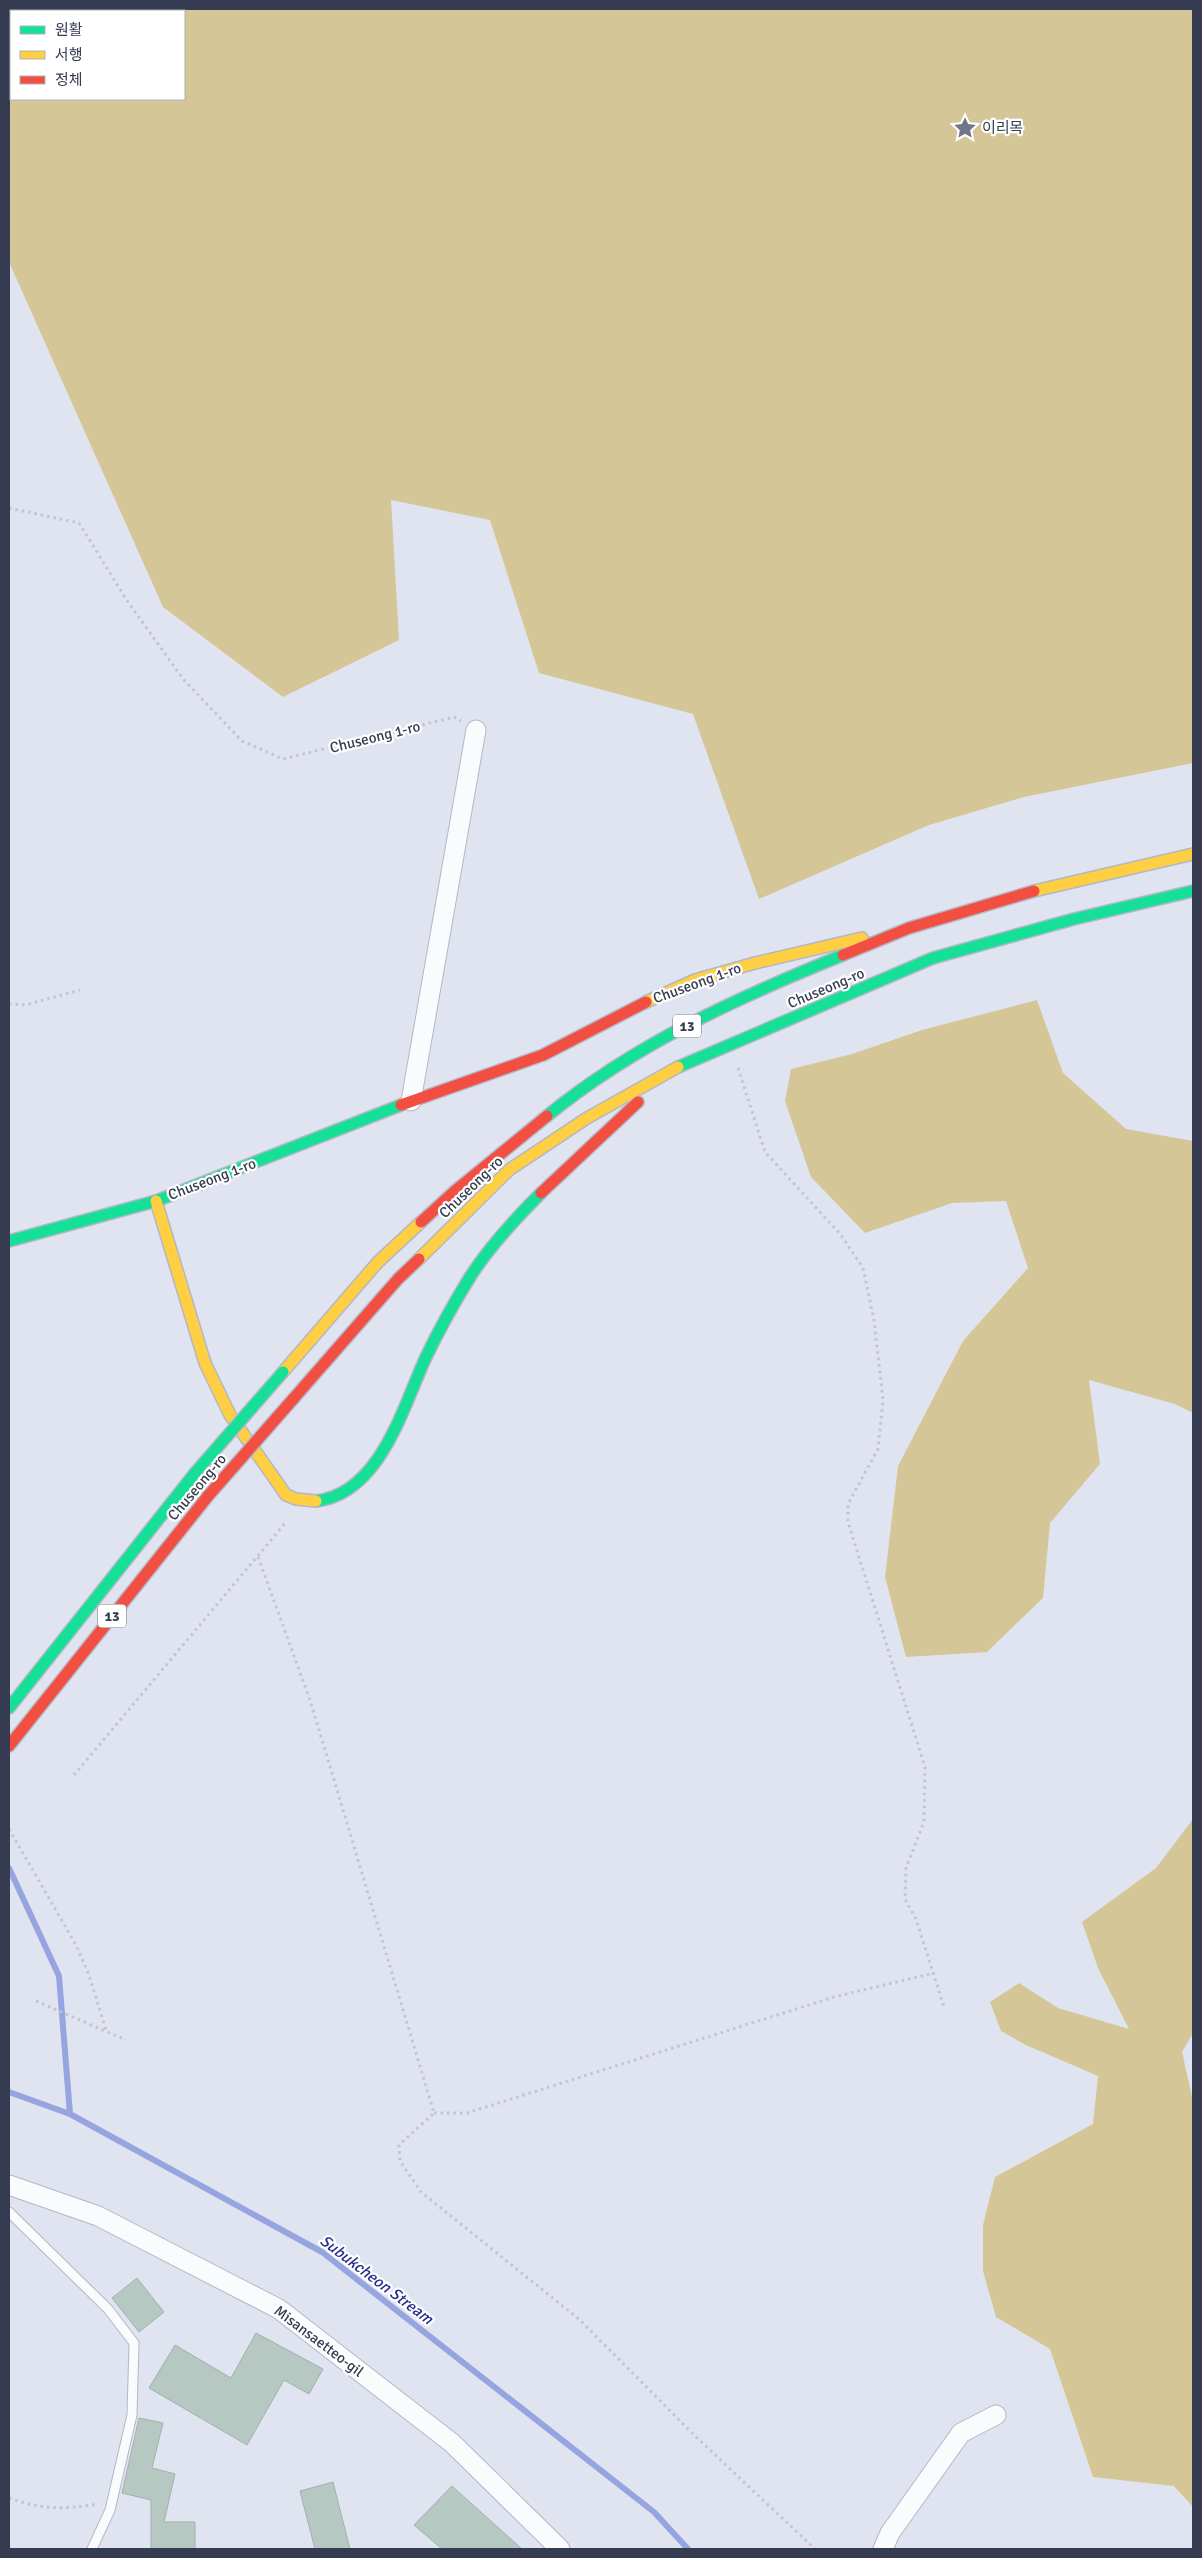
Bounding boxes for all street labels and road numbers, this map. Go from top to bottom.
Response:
street label: Chuseong 1-ro [328,717,422,757]
street label: Chuseong 1-ro [650,959,744,1007]
street label: Chuseong-ro [785,964,867,1012]
road number: 13 [673,1014,701,1038]
street label: Chuseong-ro [435,1152,507,1222]
street label: Chuseong 1-ro [166,1154,259,1204]
street label: Chuseong-ro [164,1450,230,1524]
road number: 13 [98,1604,126,1628]
street label: Misansaetteo-gil [271,2301,367,2381]

